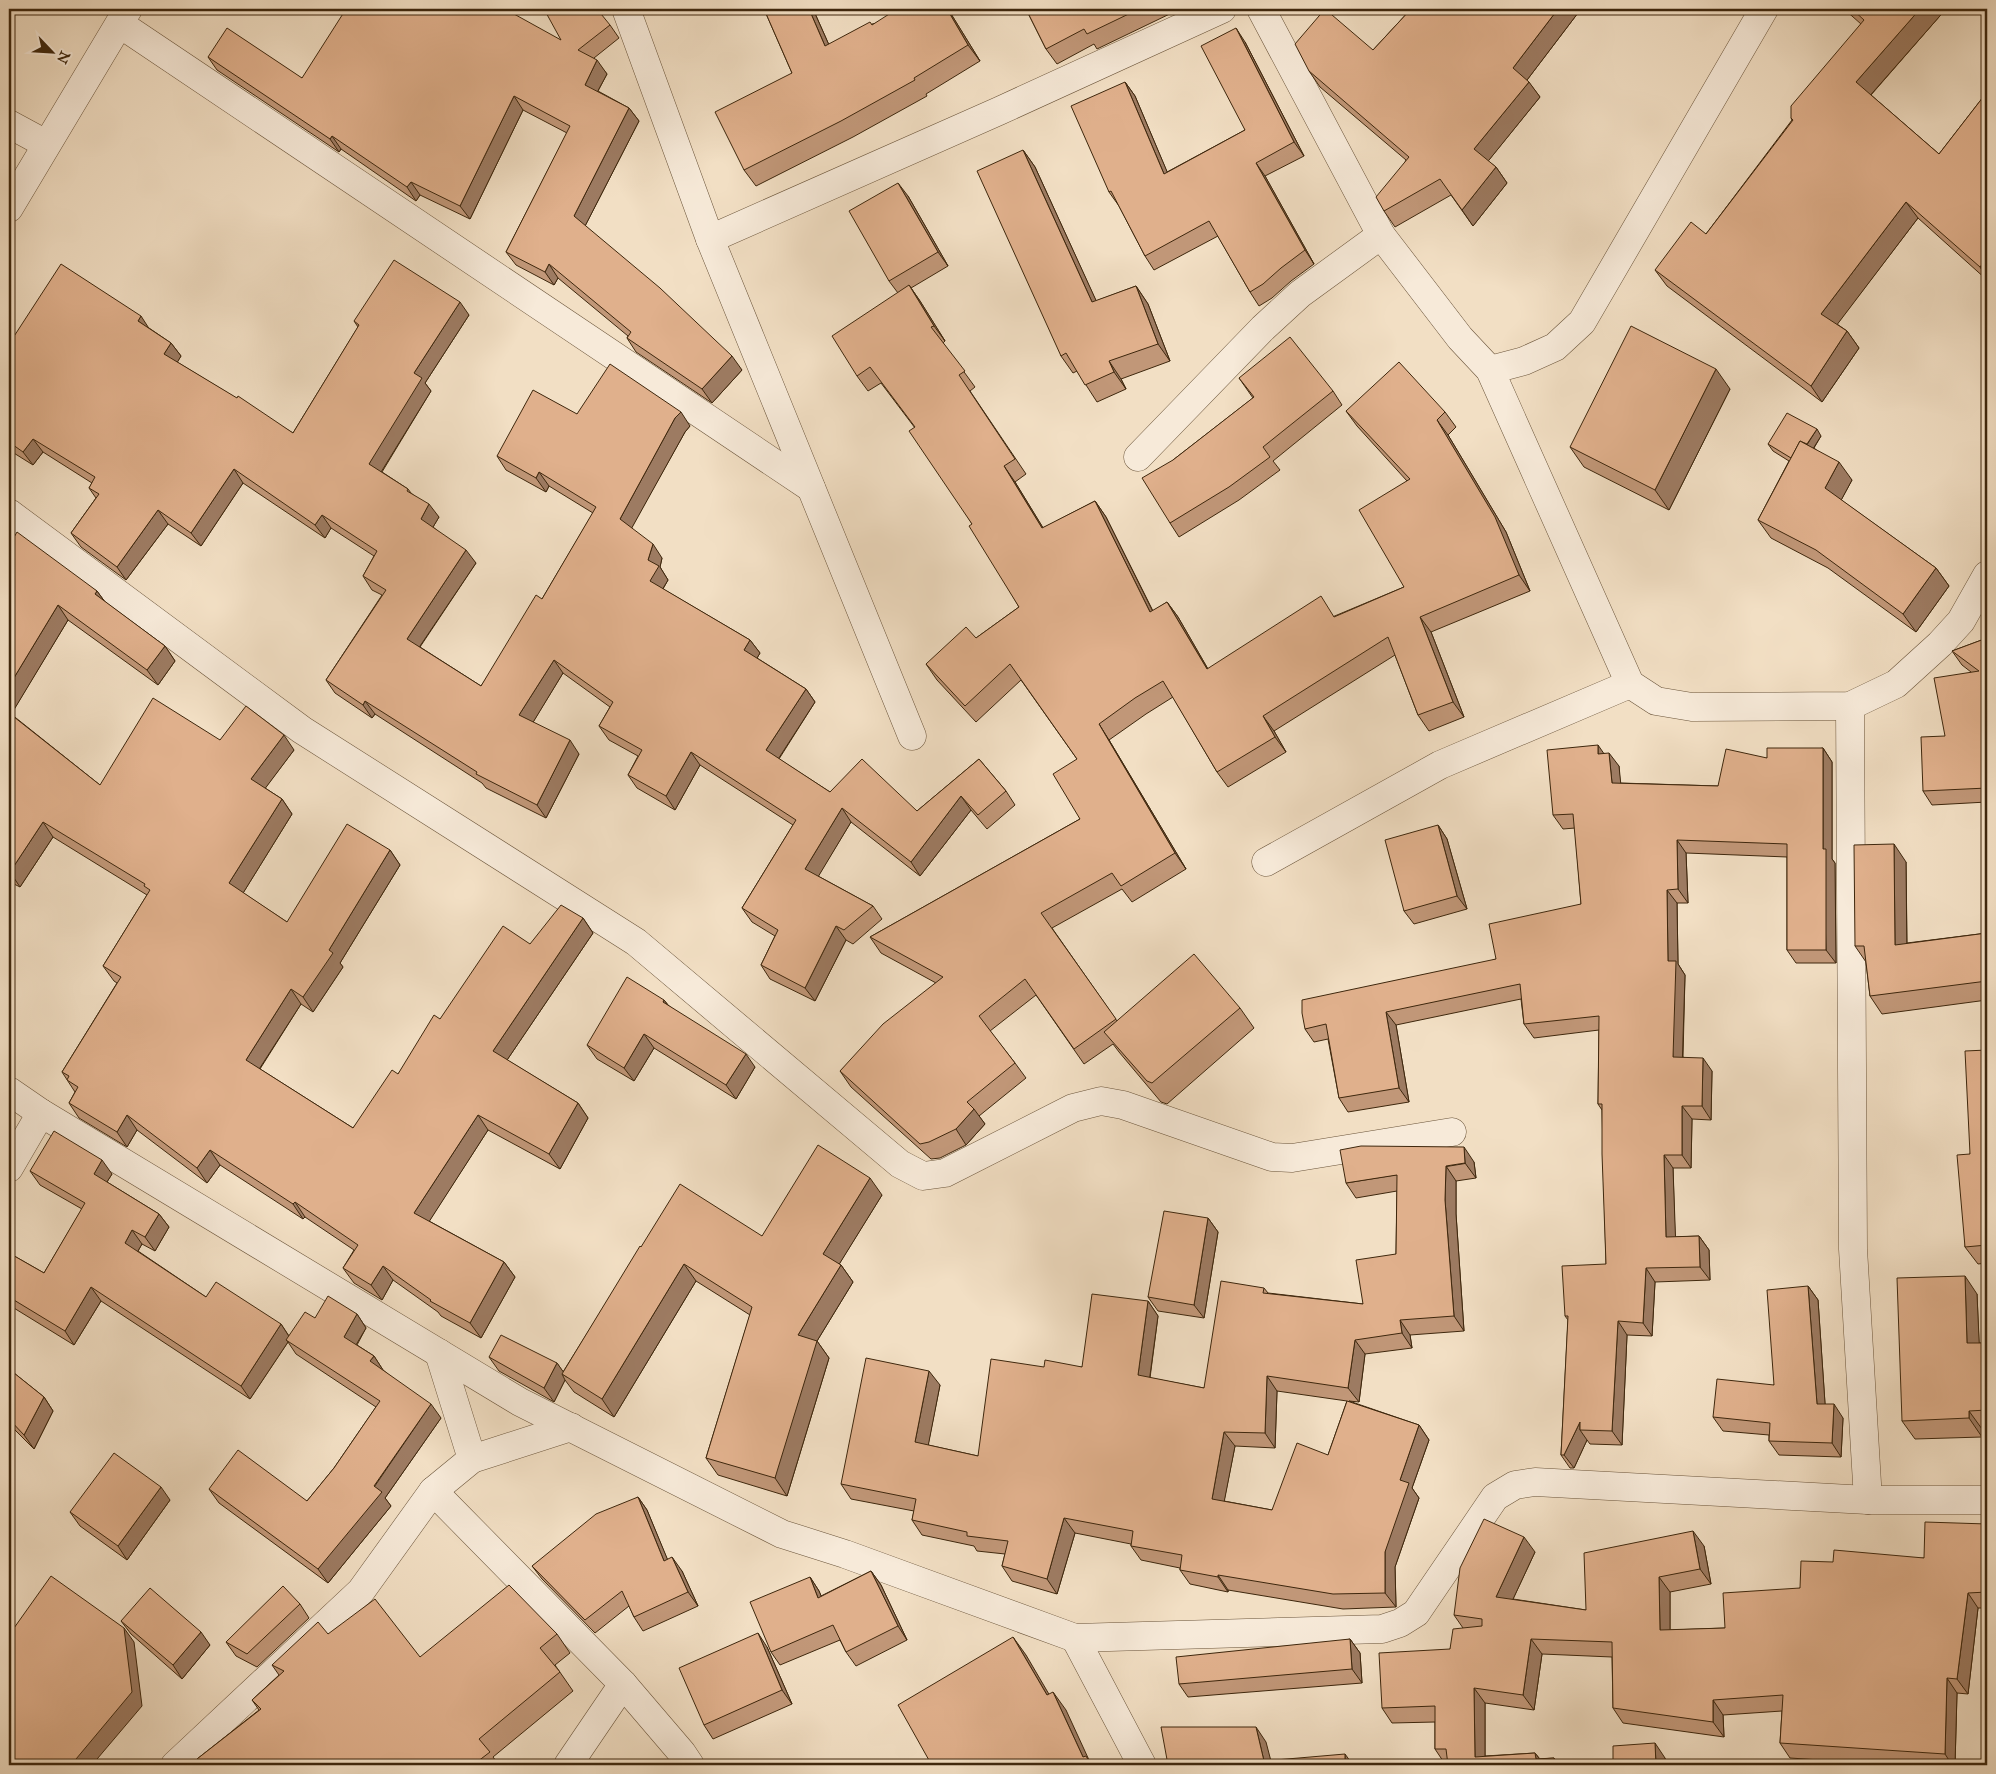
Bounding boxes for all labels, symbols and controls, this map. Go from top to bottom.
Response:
north arrow [28,28,78,78]
text: N [53,48,74,66]

